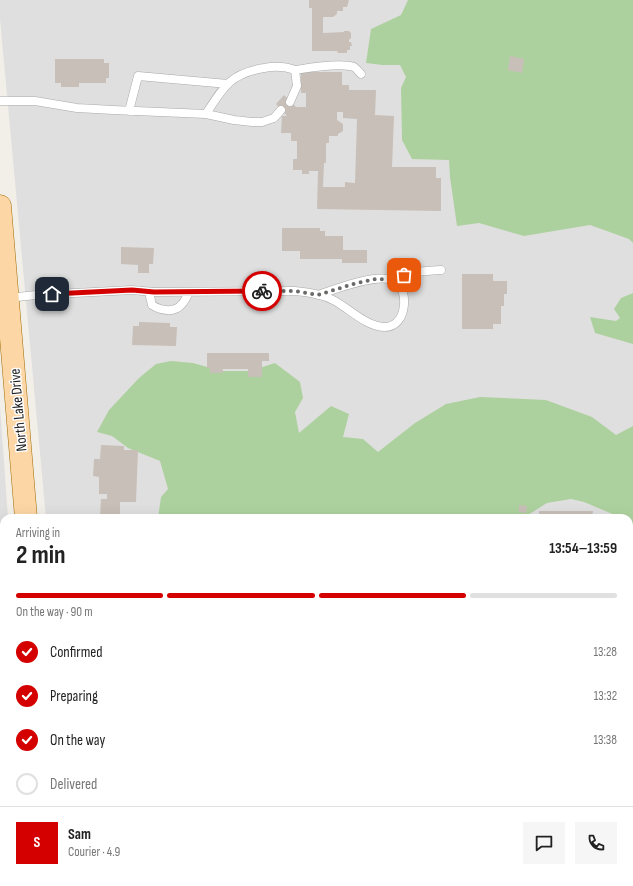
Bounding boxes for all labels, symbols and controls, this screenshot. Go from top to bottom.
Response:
pin [387,258,421,292]
icon: bag [393,264,415,286]
courier [242,271,282,311]
pin [35,277,69,311]
icon: bike [251,280,273,302]
icon: home [41,283,63,305]
street label: North Lake Drive [5,368,32,452]
text: Arriving in [16,525,60,541]
text: 13:54–13:59 [549,539,617,558]
text: 2 min [16,540,66,571]
text: On the way · 90 m [16,604,93,620]
icon: check [16,641,38,663]
text: Confirmed [50,643,103,662]
text: 13:28 [593,644,617,660]
icon: check [16,685,38,707]
text: Preparing [50,687,98,706]
text: 13:32 [594,688,617,704]
icon: check [16,729,38,751]
text: On the way [50,731,105,750]
text: 13:38 [593,732,617,748]
text: Delivered [50,775,97,794]
button: chat [523,822,565,864]
button: phone [575,822,617,864]
text: Sam [68,825,91,844]
text: S [34,833,40,852]
text: Courier · 4.9 [68,844,120,860]

